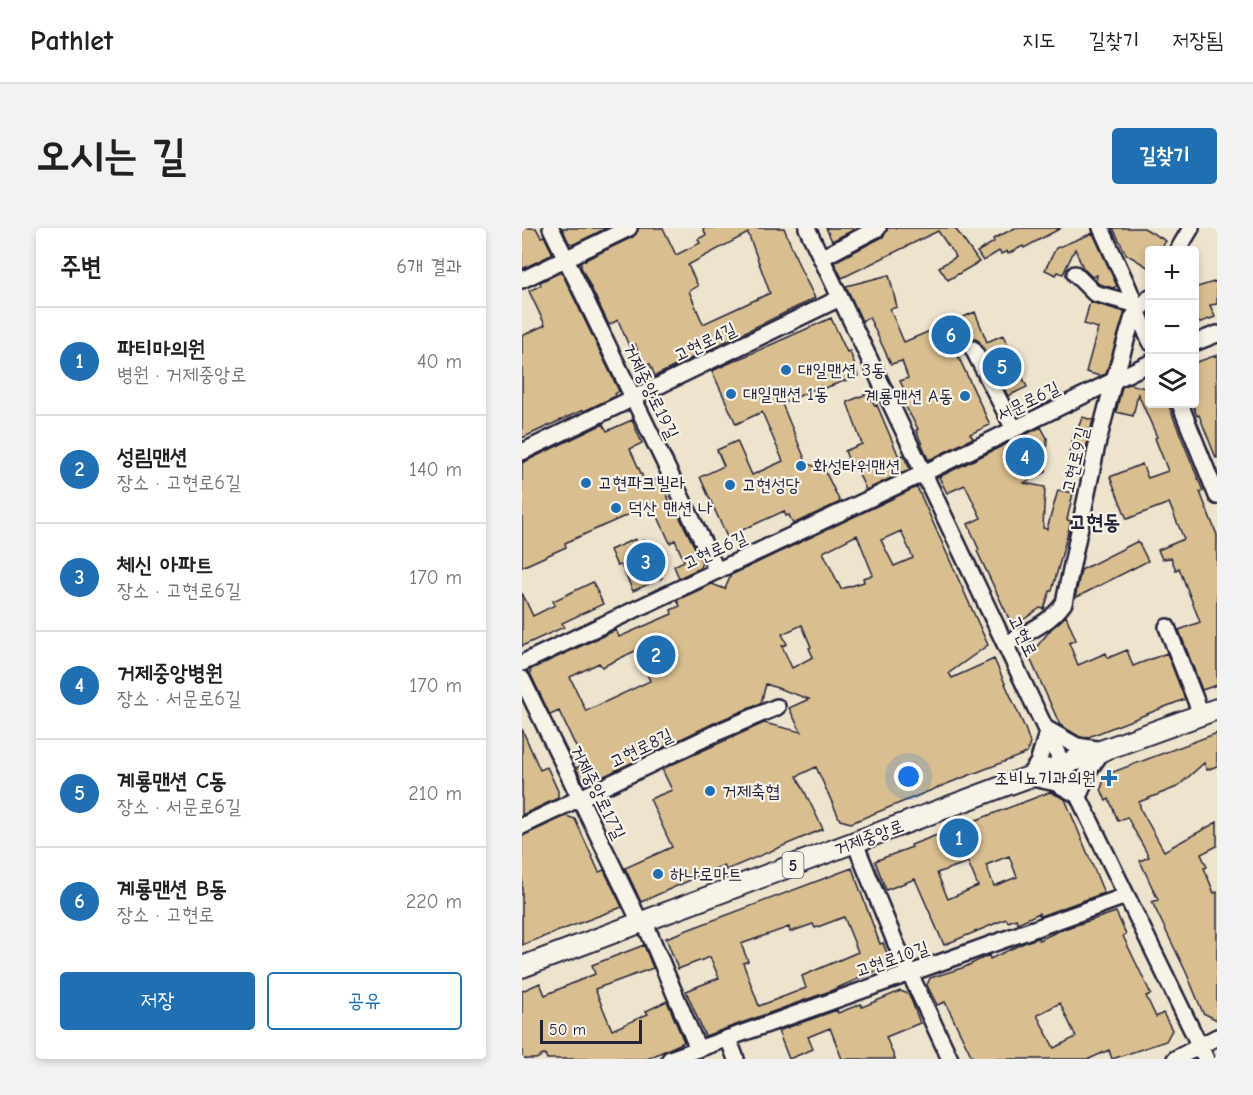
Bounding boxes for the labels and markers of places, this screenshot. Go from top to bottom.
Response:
pin: 6 [932,312,970,358]
pin: 5 [982,344,1022,390]
place label: 대일맨션 3동 [798,360,886,381]
marker: 대일맨션 3동 [779,363,793,377]
place label: 대일맨션 1동 [743,384,829,405]
place label: 계룡맨션 A동 [864,386,953,407]
marker: 대일맨션 1동 [724,387,738,401]
marker: 계룡맨션 A동 [958,389,972,403]
pin: 4 [1006,434,1044,480]
place label: 화성타워맨션 [813,456,900,477]
marker: 화성타워맨션 [794,459,808,473]
place label: 고현파크빌라 [598,473,685,494]
place label: 고현성당 [742,475,800,496]
marker: 고현파크빌라 [579,476,593,490]
marker: 고현성당 [723,478,737,492]
place label: 덕산 맨션 나 [628,498,713,519]
marker: 덕산 맨션 나 [609,501,623,515]
pin: 3 [626,540,666,584]
pin: 2 [636,632,676,678]
place label: 조비뇨기과의원 [995,768,1096,789]
marker: 조비뇨기과의원 [1100,769,1118,787]
place label: 거제축협 [722,781,780,802]
marker: 거제축협 [703,784,717,798]
pin: 1 [940,816,978,860]
place label: 하나로마트 [670,864,742,885]
marker: 하나로마트 [651,867,665,881]

